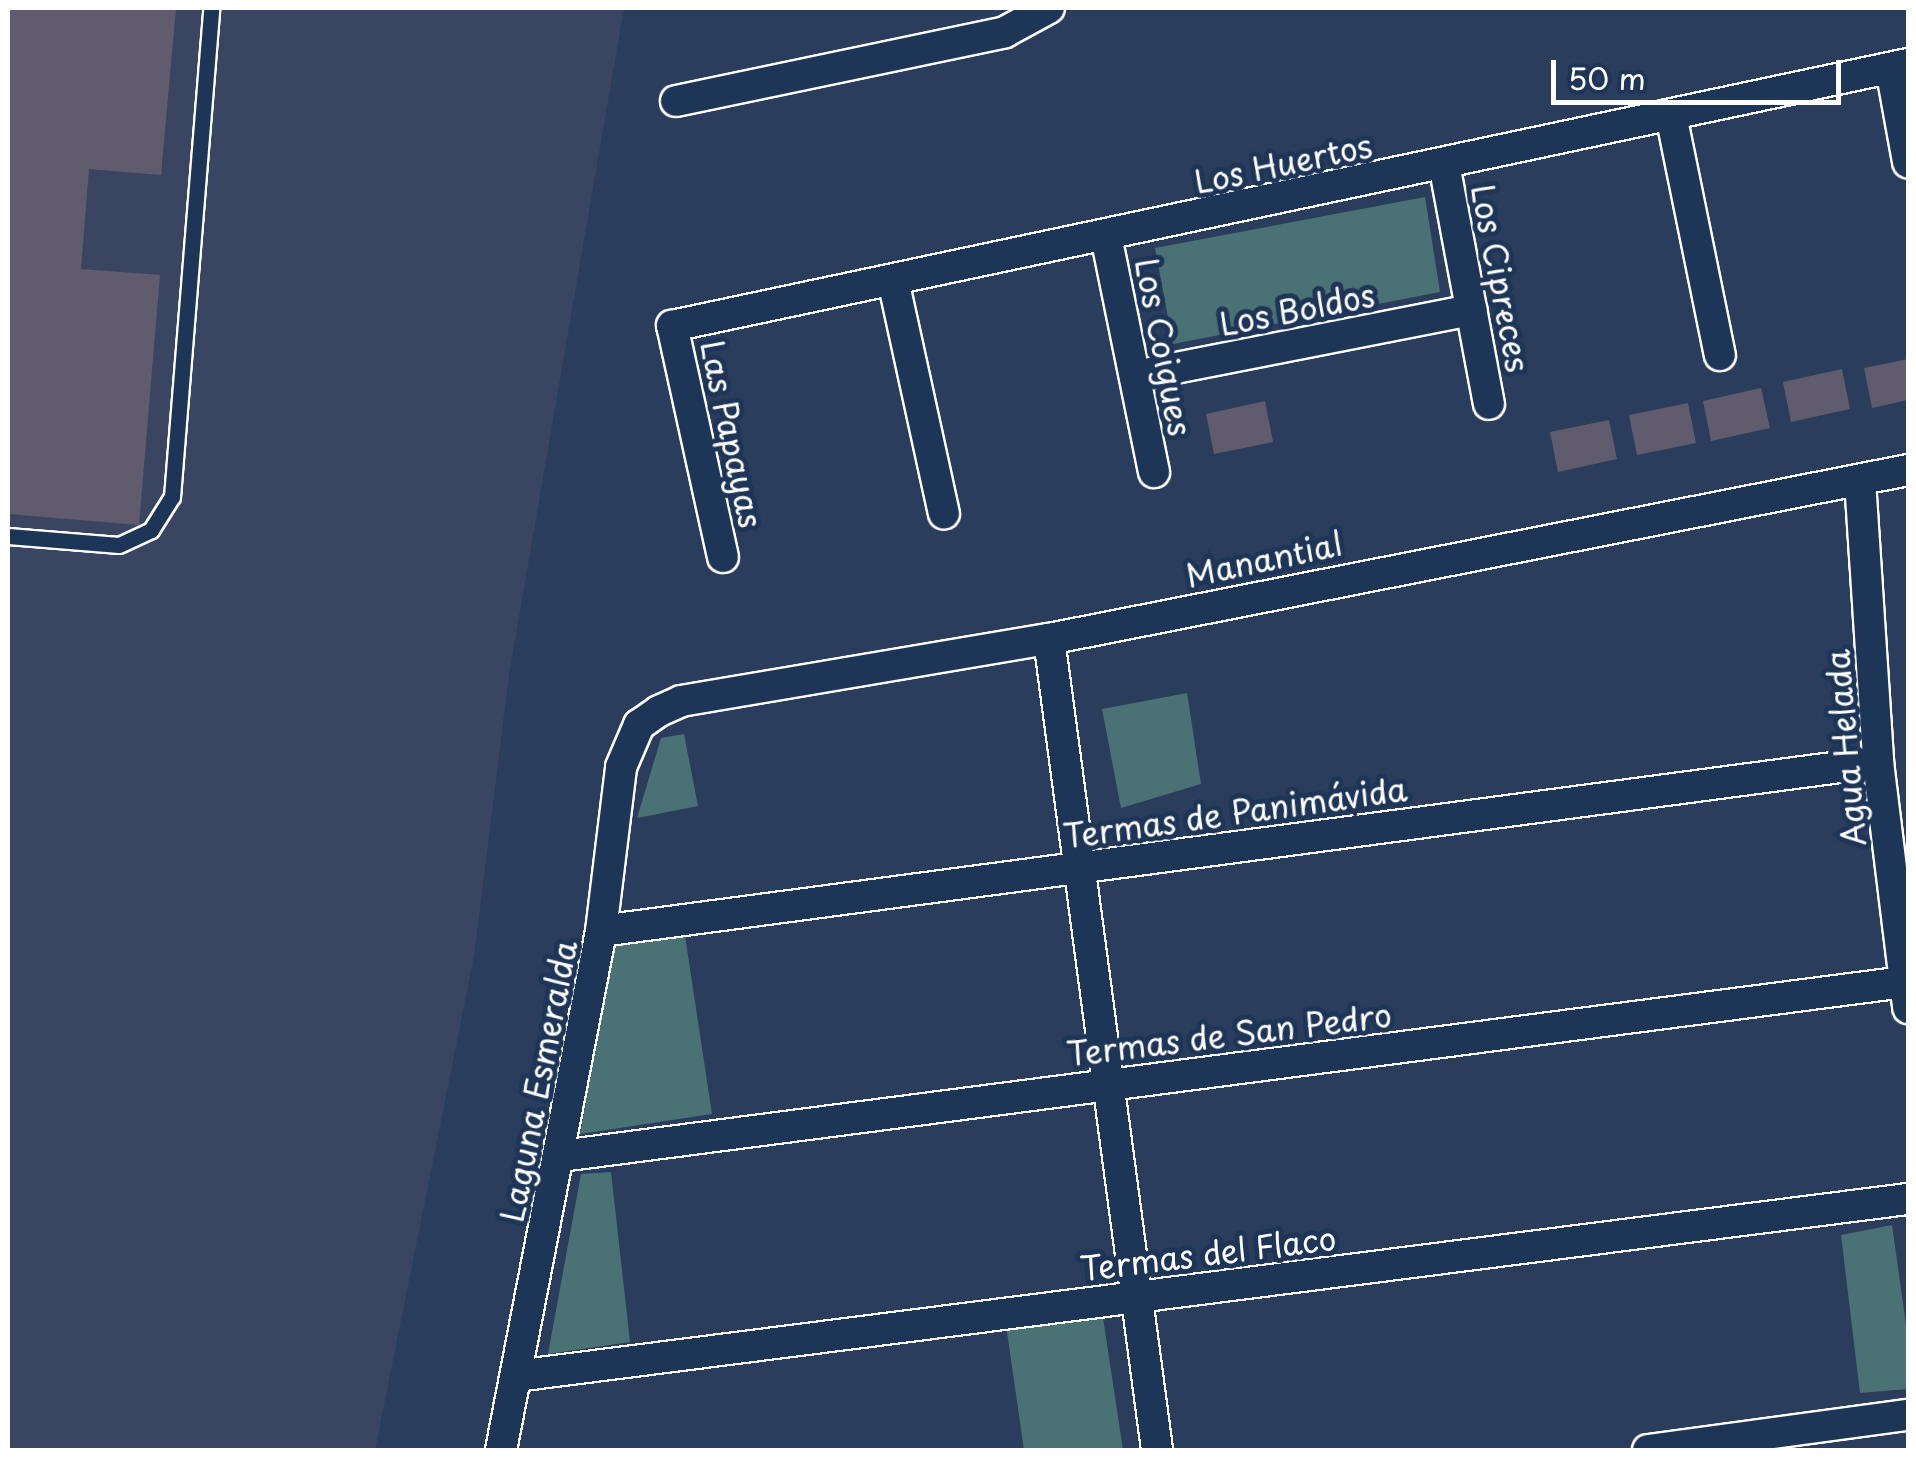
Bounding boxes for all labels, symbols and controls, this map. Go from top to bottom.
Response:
scale bar [1556,40,1846,102]
text: 50 m [1568,55,1646,100]
street label: Los Huertos [1190,125,1376,201]
street label: Los Cipreces [1464,179,1538,377]
street label: Los Coigues [1128,254,1200,440]
street label: Los Boldos [1215,275,1379,343]
street label: Las Papayas [693,335,771,533]
street label: Manantial [1182,524,1346,594]
street label: Agua Helada [1817,647,1873,849]
street label: Termas de Panimávida [1060,769,1410,855]
street label: Laguna Esmeralda [492,938,584,1224]
street label: Termas de San Pedro [1065,995,1393,1073]
street label: Termas del Flaco [1077,1218,1339,1288]

